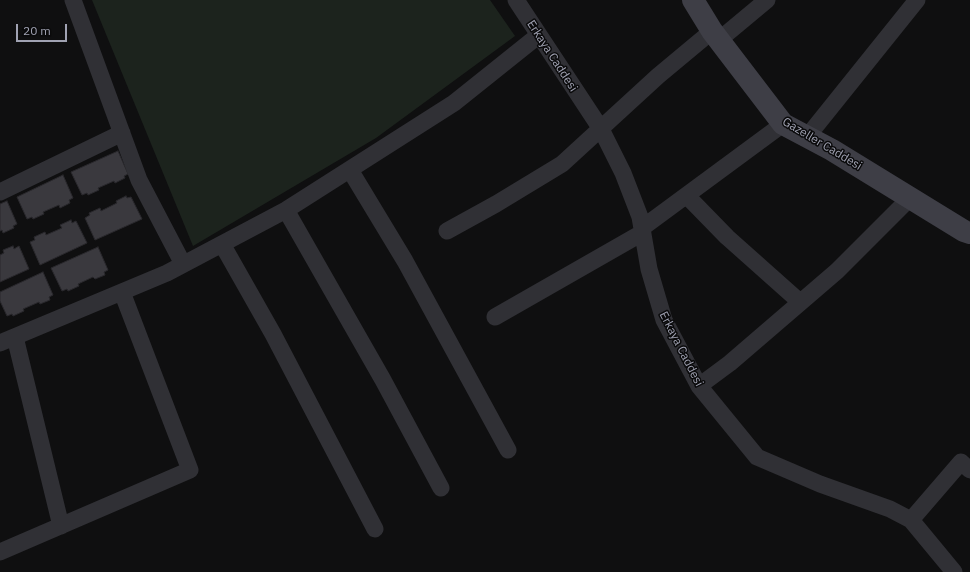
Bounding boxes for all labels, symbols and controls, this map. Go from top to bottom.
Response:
scale bar [18,16,69,42]
street label: Erkaya Caddesi [524,18,580,94]
text: 20 m [23,23,51,38]
street label: Gazeller Caddesi [780,115,864,173]
street label: Erkaya Caddesi [656,309,706,389]

